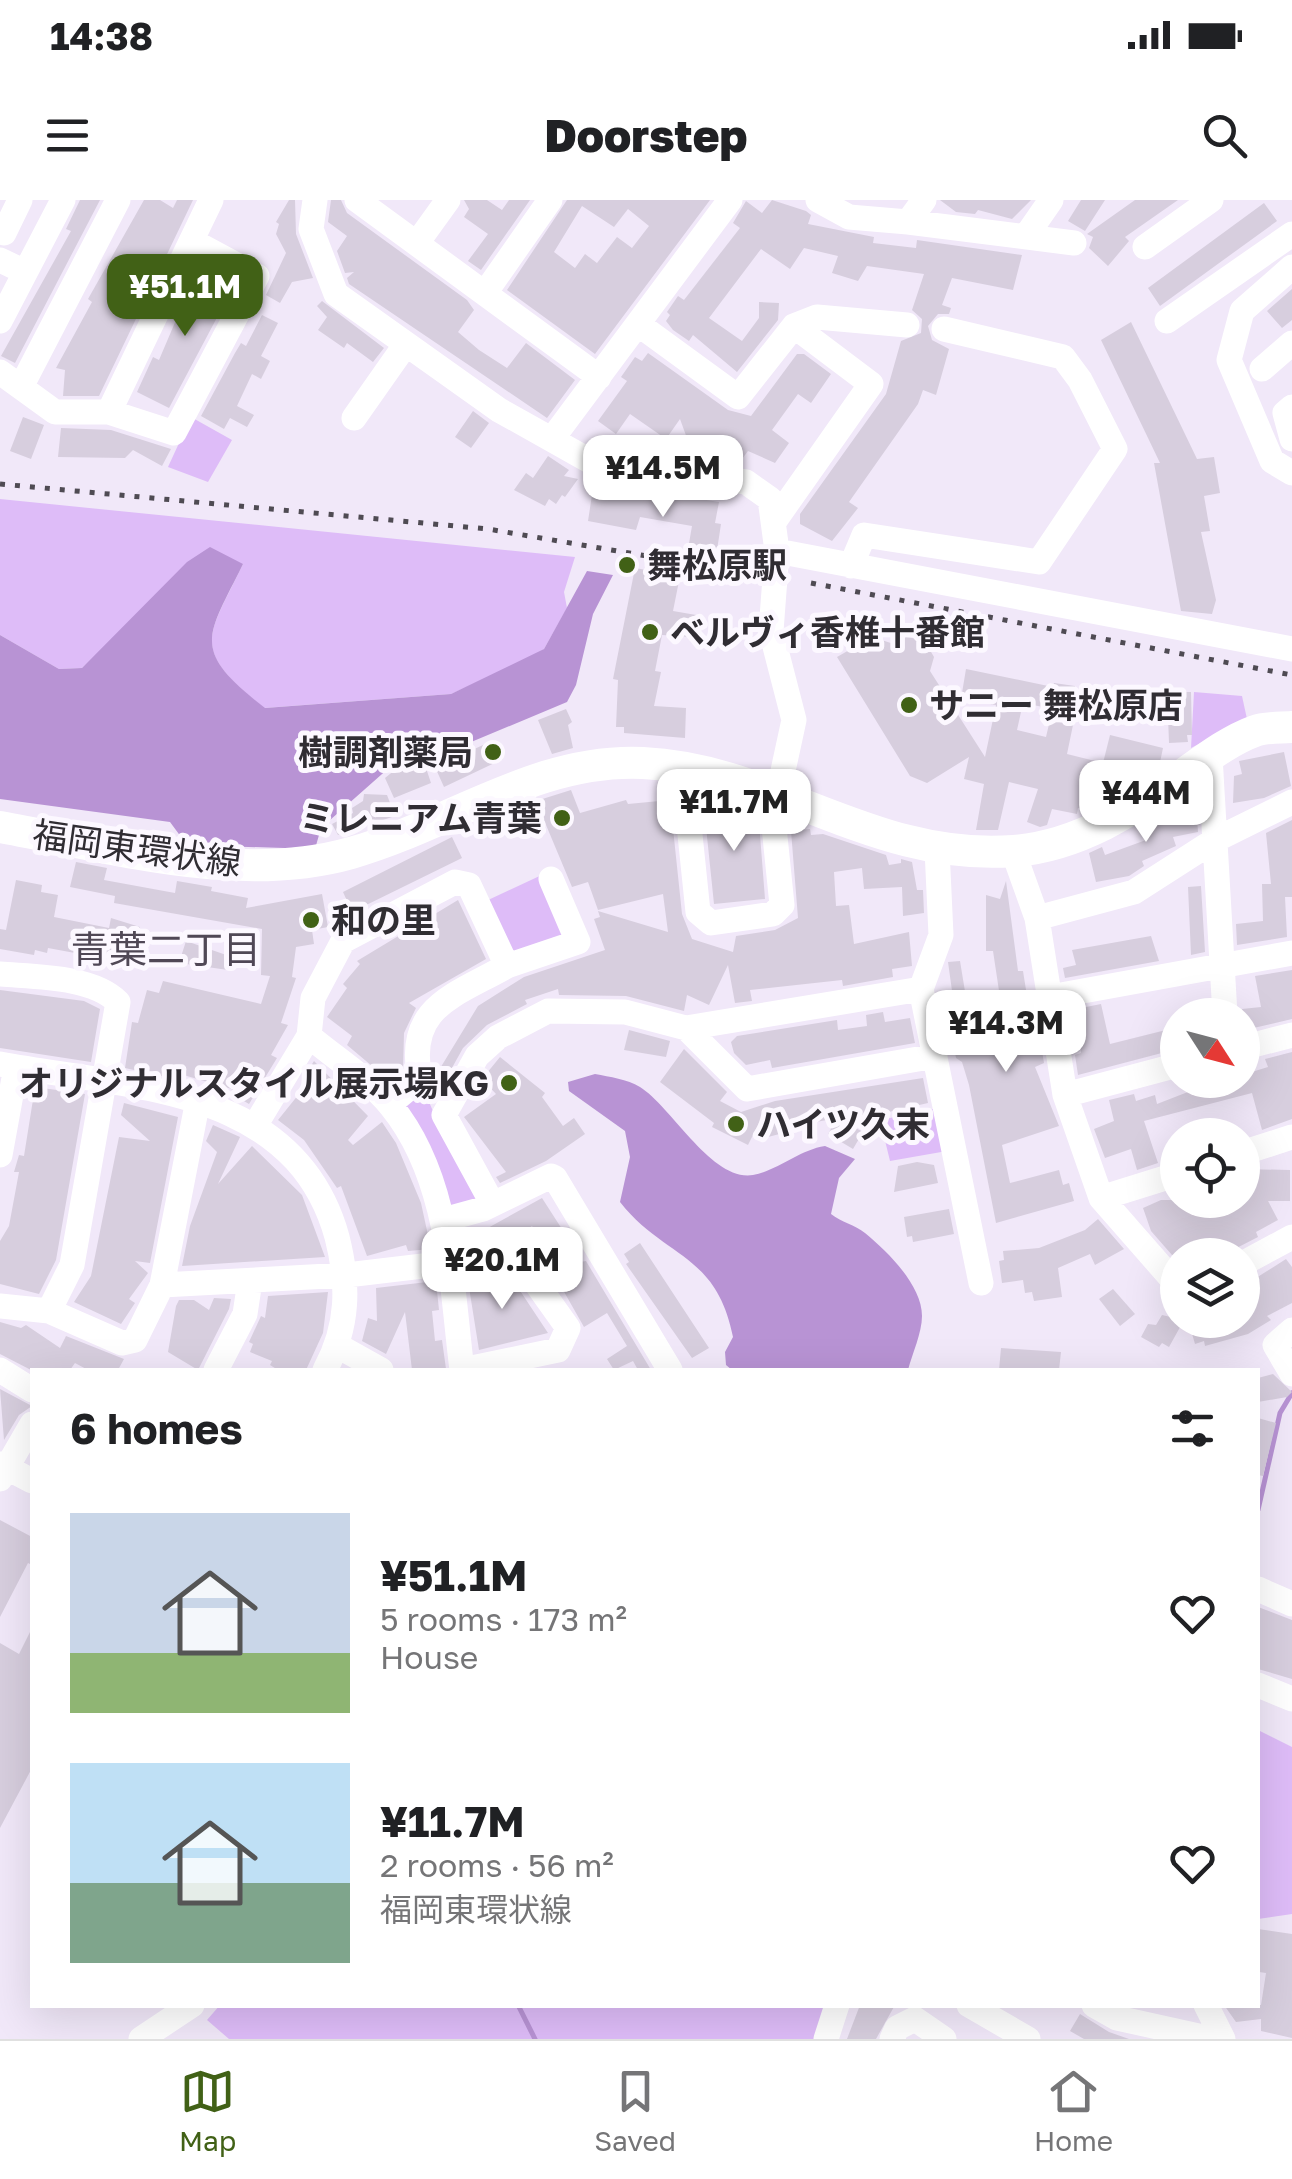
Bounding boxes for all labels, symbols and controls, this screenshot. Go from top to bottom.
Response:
text: 14:38 [50,13,153,58]
icon: menu [40,108,95,163]
text: Doorstep [545,108,747,162]
icon: search [1197,108,1252,163]
pin: ¥51.1M [104,254,266,339]
text: ¥51.1M [129,267,241,305]
pin: ¥14.5M [582,435,744,520]
text: ¥14.5M [605,448,721,486]
place label: 舞松原駅 [647,544,787,586]
marker: 舞松原駅 [616,554,638,576]
place label: ベルヴィ香椎十番館 [670,611,985,653]
marker: ベルヴィ香椎十番館 [639,621,661,643]
place label: サニー 舞松原店 [929,684,1183,726]
marker: サニー 舞松原店 [898,694,920,716]
place label: 樹調剤薬局 [298,731,473,773]
marker: 樹調剤薬局 [482,741,504,763]
pin: ¥44M [1087,760,1205,845]
pin: ¥11.7M [653,769,815,854]
text: ¥44M [1101,773,1191,811]
text: ¥11.7M [679,782,789,820]
place label: ミレニアム青葉 [299,797,542,839]
marker: ミレニアム青葉 [551,807,573,829]
street label: 福岡東環状線 [30,813,244,883]
place label: 和の里 [331,899,436,941]
marker: 和の里 [300,909,322,931]
district label: 青葉二丁目 [71,926,261,971]
pin: ¥14.3M [925,990,1087,1075]
north arrow [1160,998,1260,1098]
map controls [1160,998,1260,1338]
text: ¥14.3M [948,1003,1064,1041]
place label: オリジナルスタイル展示場KG [19,1062,489,1104]
marker: オリジナルスタイル展示場KG [498,1072,520,1094]
place label: ハイツ久末 [756,1103,930,1145]
marker: ハイツ久末 [725,1113,747,1135]
button: locate [1160,1118,1260,1218]
pin: ¥20.1M [421,1227,583,1312]
button: layers [1160,1238,1260,1338]
text: ¥20.1M [444,1240,560,1278]
icon: filters [1165,1401,1220,1456]
text: 6 homes [70,1403,243,1453]
text: ¥51.1M [380,1550,527,1600]
icon: home [150,1553,270,1673]
icon: heart [1165,1586,1220,1641]
text: 5 rooms · 173 m² [380,1600,627,1638]
text: House [380,1638,478,1676]
text: ¥11.7M [380,1796,525,1846]
icon: home [150,1803,270,1923]
icon: heart [1165,1836,1220,1891]
text: 2 rooms · 56 m² [380,1846,614,1884]
text: 福岡東環状線 [380,1890,572,1928]
tab: Map [179,2064,236,2157]
tab: Saved [594,2064,676,2157]
tab: Home [1034,2064,1113,2157]

